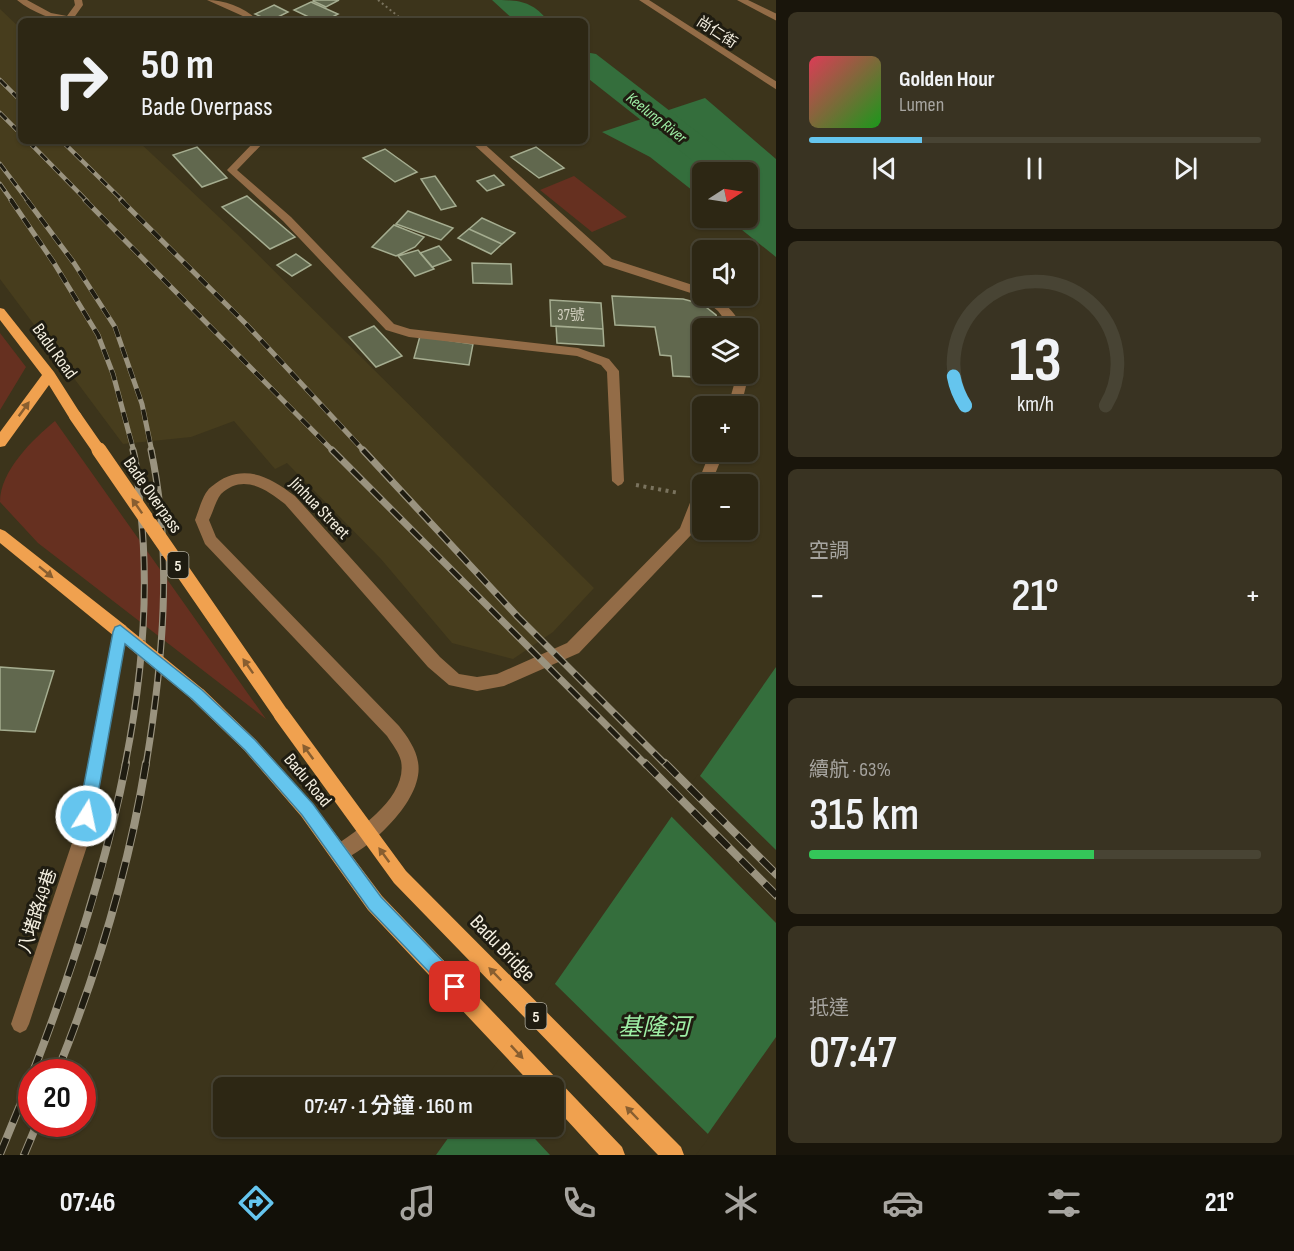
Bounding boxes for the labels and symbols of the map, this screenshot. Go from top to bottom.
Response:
street label: 尚仁街 [693,12,741,53]
water label: Keelung River [622,89,690,148]
north arrow [692,162,758,228]
house number: 37號 [557,306,585,325]
street label: Badu Road [28,320,82,383]
one-way arrow [18,401,30,416]
street label: Bade Overpass [119,453,186,537]
street label: Jinhua Street [284,472,355,544]
one-way arrow [132,498,143,514]
road number: 5 [168,552,188,578]
one-way arrow [38,565,53,577]
one-way arrow [242,659,254,675]
one-way arrow [302,745,314,761]
street label: Badu Road [279,749,336,811]
position arrow [54,784,118,848]
one-way arrow [378,847,390,863]
street label: 八堵路49巷 [14,866,61,956]
street label: Badu Bridge [465,910,541,987]
pin [429,961,480,1012]
one-way arrow [489,968,503,982]
road number: 5 [526,1003,546,1029]
water label: 基隆河 [618,1013,694,1042]
one-way arrow [509,1044,523,1058]
speed limit sign: 20 [18,1059,96,1137]
one-way arrow [625,1106,639,1121]

